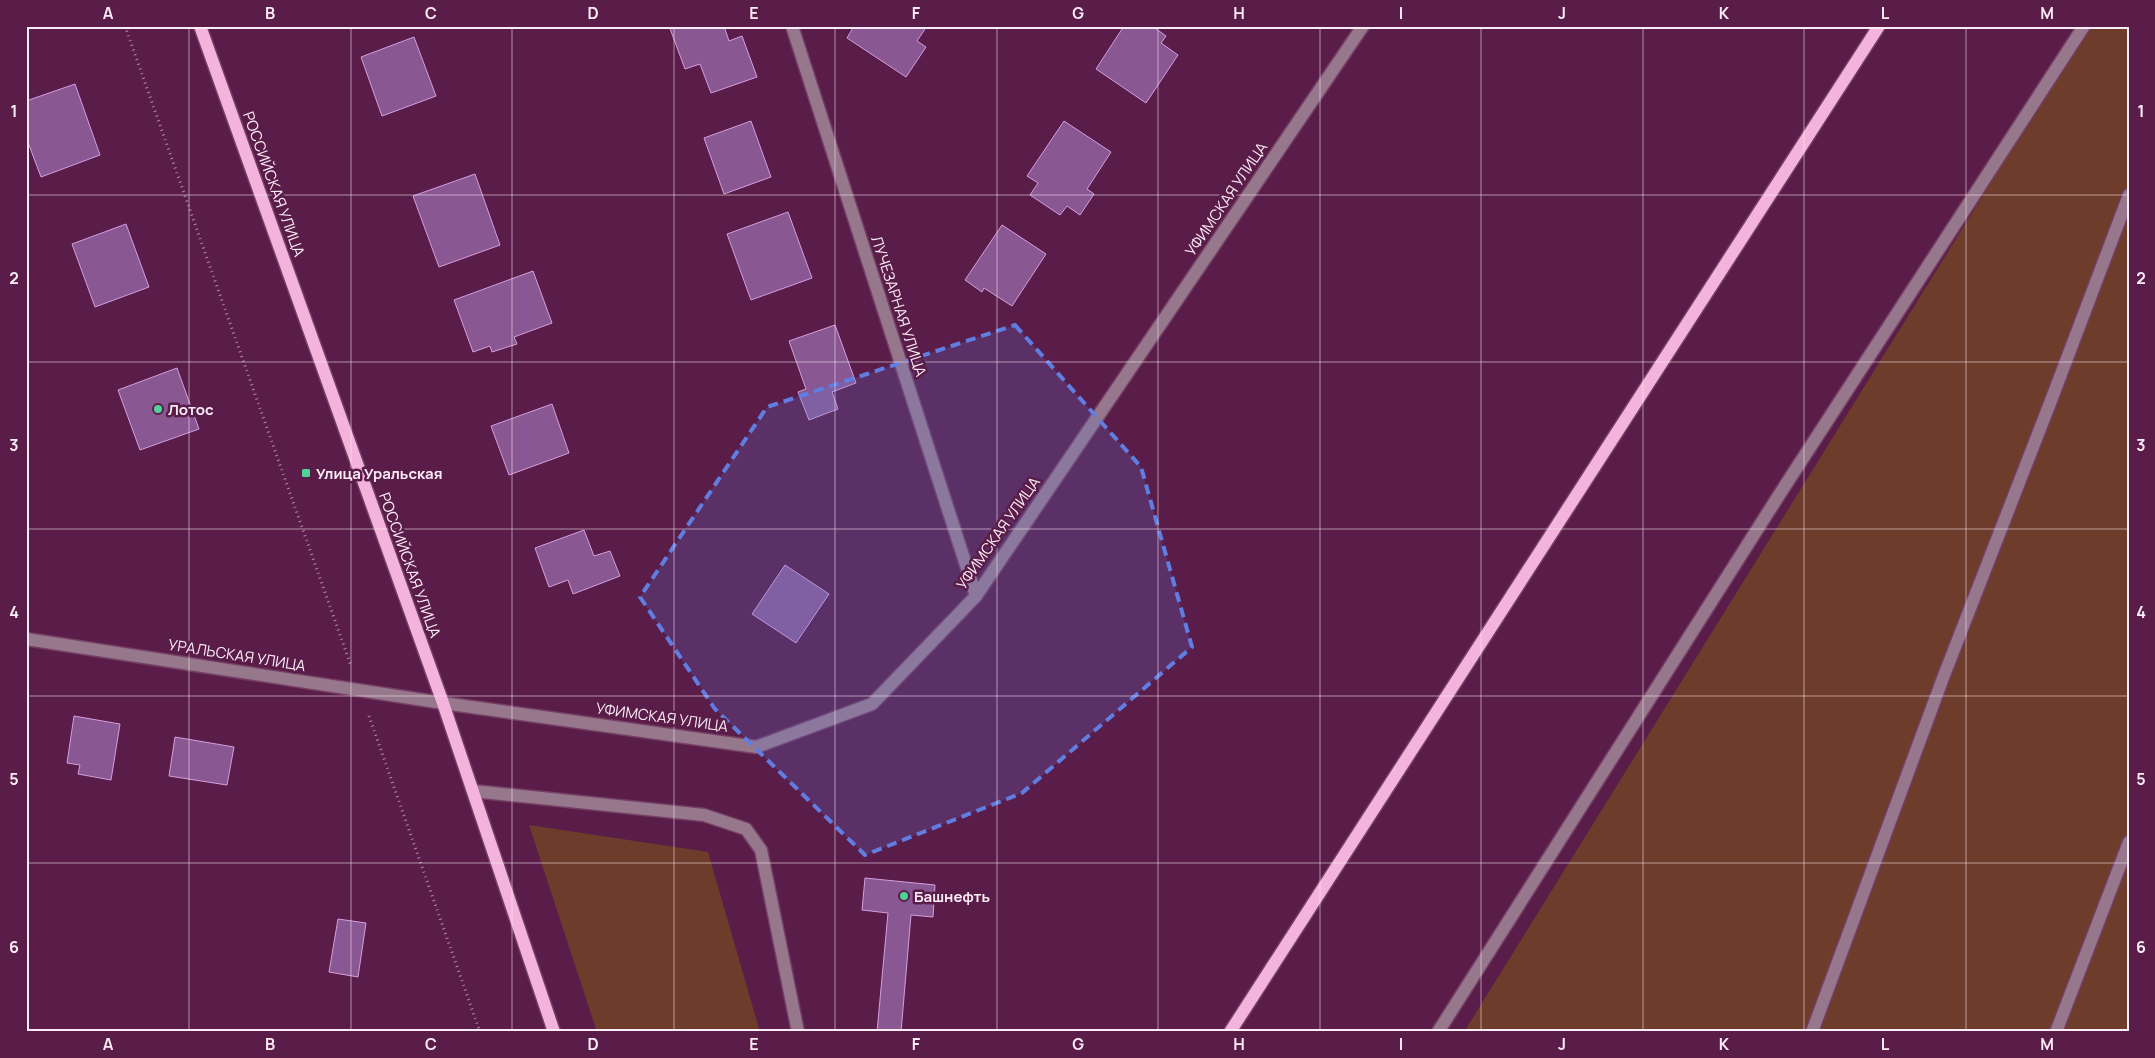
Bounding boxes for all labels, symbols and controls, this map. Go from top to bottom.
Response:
text: A [103,2,114,24]
text: B [265,2,275,24]
text: C [425,2,437,24]
text: D [587,2,599,24]
text: E [749,2,759,24]
text: F [912,2,921,24]
text: G [1072,2,1084,24]
text: H [1233,2,1245,24]
text: I [1399,2,1403,24]
text: J [1558,2,1566,24]
text: K [1719,2,1730,24]
text: L [1881,2,1890,24]
text: M [2040,2,2054,24]
text: 1 [10,100,18,122]
text: 1 [2137,100,2145,122]
street label: РОССИЙСКАЯ УЛИЦА [238,109,310,260]
street label: УФИМСКАЯ УЛИЦА [1180,138,1272,260]
street label: ЛУЧЕЗАРНАЯ УЛИЦА [866,233,932,379]
text: 2 [9,267,19,289]
text: 2 [2136,267,2146,289]
place label: Лотос [168,399,214,420]
marker: Лотос [152,403,164,415]
text: 3 [9,434,19,456]
text: 3 [2136,434,2146,456]
place label: Улица Уральская [316,463,443,484]
marker: Улица Уральская [300,467,312,479]
street label: УФИМСКАЯ УЛИЦА [951,472,1045,594]
street label: РОССИЙСКАЯ УЛИЦА [374,490,446,641]
text: 4 [9,601,19,623]
text: 4 [2136,601,2146,623]
street label: УРАЛЬСКАЯ УЛИЦА [167,634,308,676]
street label: УФИМСКАЯ УЛИЦА [595,697,730,737]
text: 5 [9,768,19,790]
text: 5 [2136,768,2146,790]
place label: Башнефть [914,886,990,907]
marker: Башнефть [898,890,910,902]
text: 6 [9,936,19,958]
text: 6 [2136,936,2146,958]
text: A [103,1033,114,1055]
text: B [265,1033,275,1055]
text: C [425,1033,437,1055]
text: D [587,1033,599,1055]
text: E [749,1033,759,1055]
text: F [912,1033,921,1055]
text: G [1072,1033,1084,1055]
text: H [1233,1033,1245,1055]
text: I [1399,1033,1403,1055]
text: J [1558,1033,1566,1055]
text: K [1719,1033,1730,1055]
text: L [1881,1033,1890,1055]
text: M [2040,1033,2054,1055]

